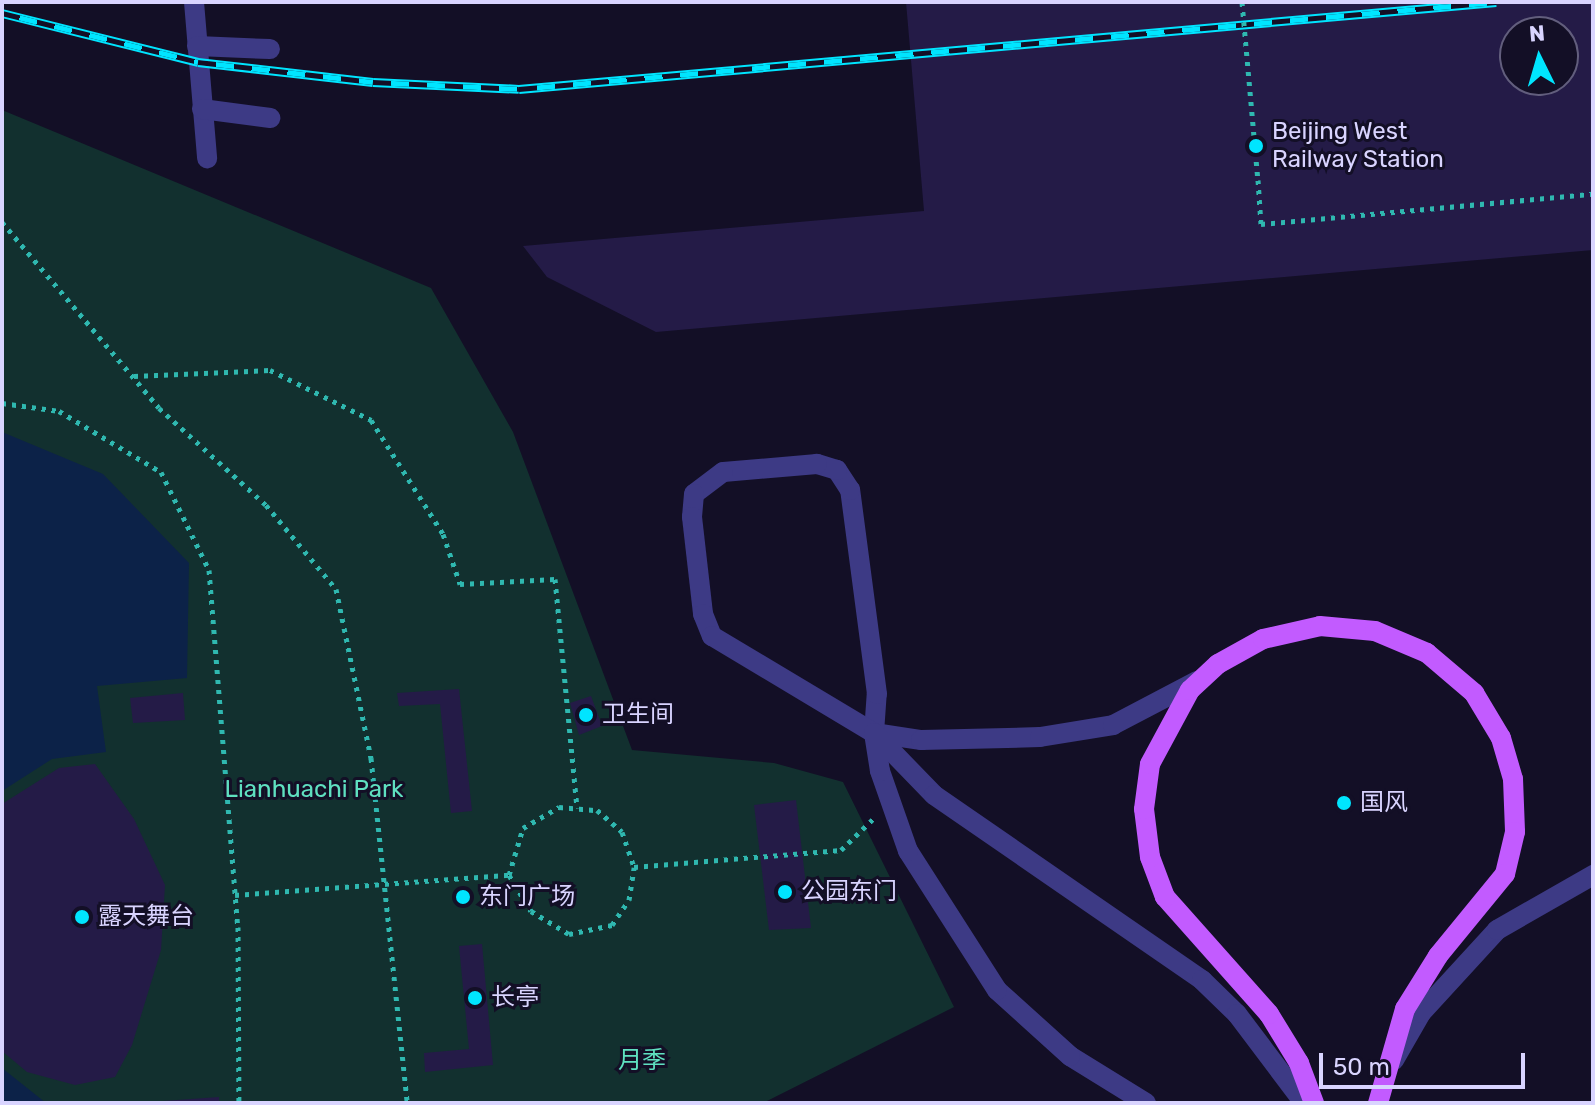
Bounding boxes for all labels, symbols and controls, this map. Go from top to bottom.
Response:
north arrow [1499,16,1579,96]
text: N [1528,19,1546,48]
place label: Beijing West Railway Station [1272,118,1445,174]
marker: Beijing West Railway Station [1247,137,1265,155]
place label: 卫生间 [602,701,674,729]
marker: 卫生间 [577,706,595,724]
park label: Lianhuachi Park [225,776,403,804]
place label: 国风 [1360,789,1408,817]
marker: 国风 [1335,794,1353,812]
place label: 公园东门 [801,878,897,906]
place label: 东门广场 [479,883,575,911]
marker: 公园东门 [776,883,794,901]
marker: 东门广场 [454,888,472,906]
place label: 露天舞台 [98,903,194,931]
marker: 露天舞台 [73,908,91,926]
place label: 长亭 [491,984,539,1012]
marker: 长亭 [466,989,484,1007]
scale bar [1323,1037,1529,1087]
park label: 月季 [618,1047,666,1075]
text: 50 m [1333,1053,1390,1081]

